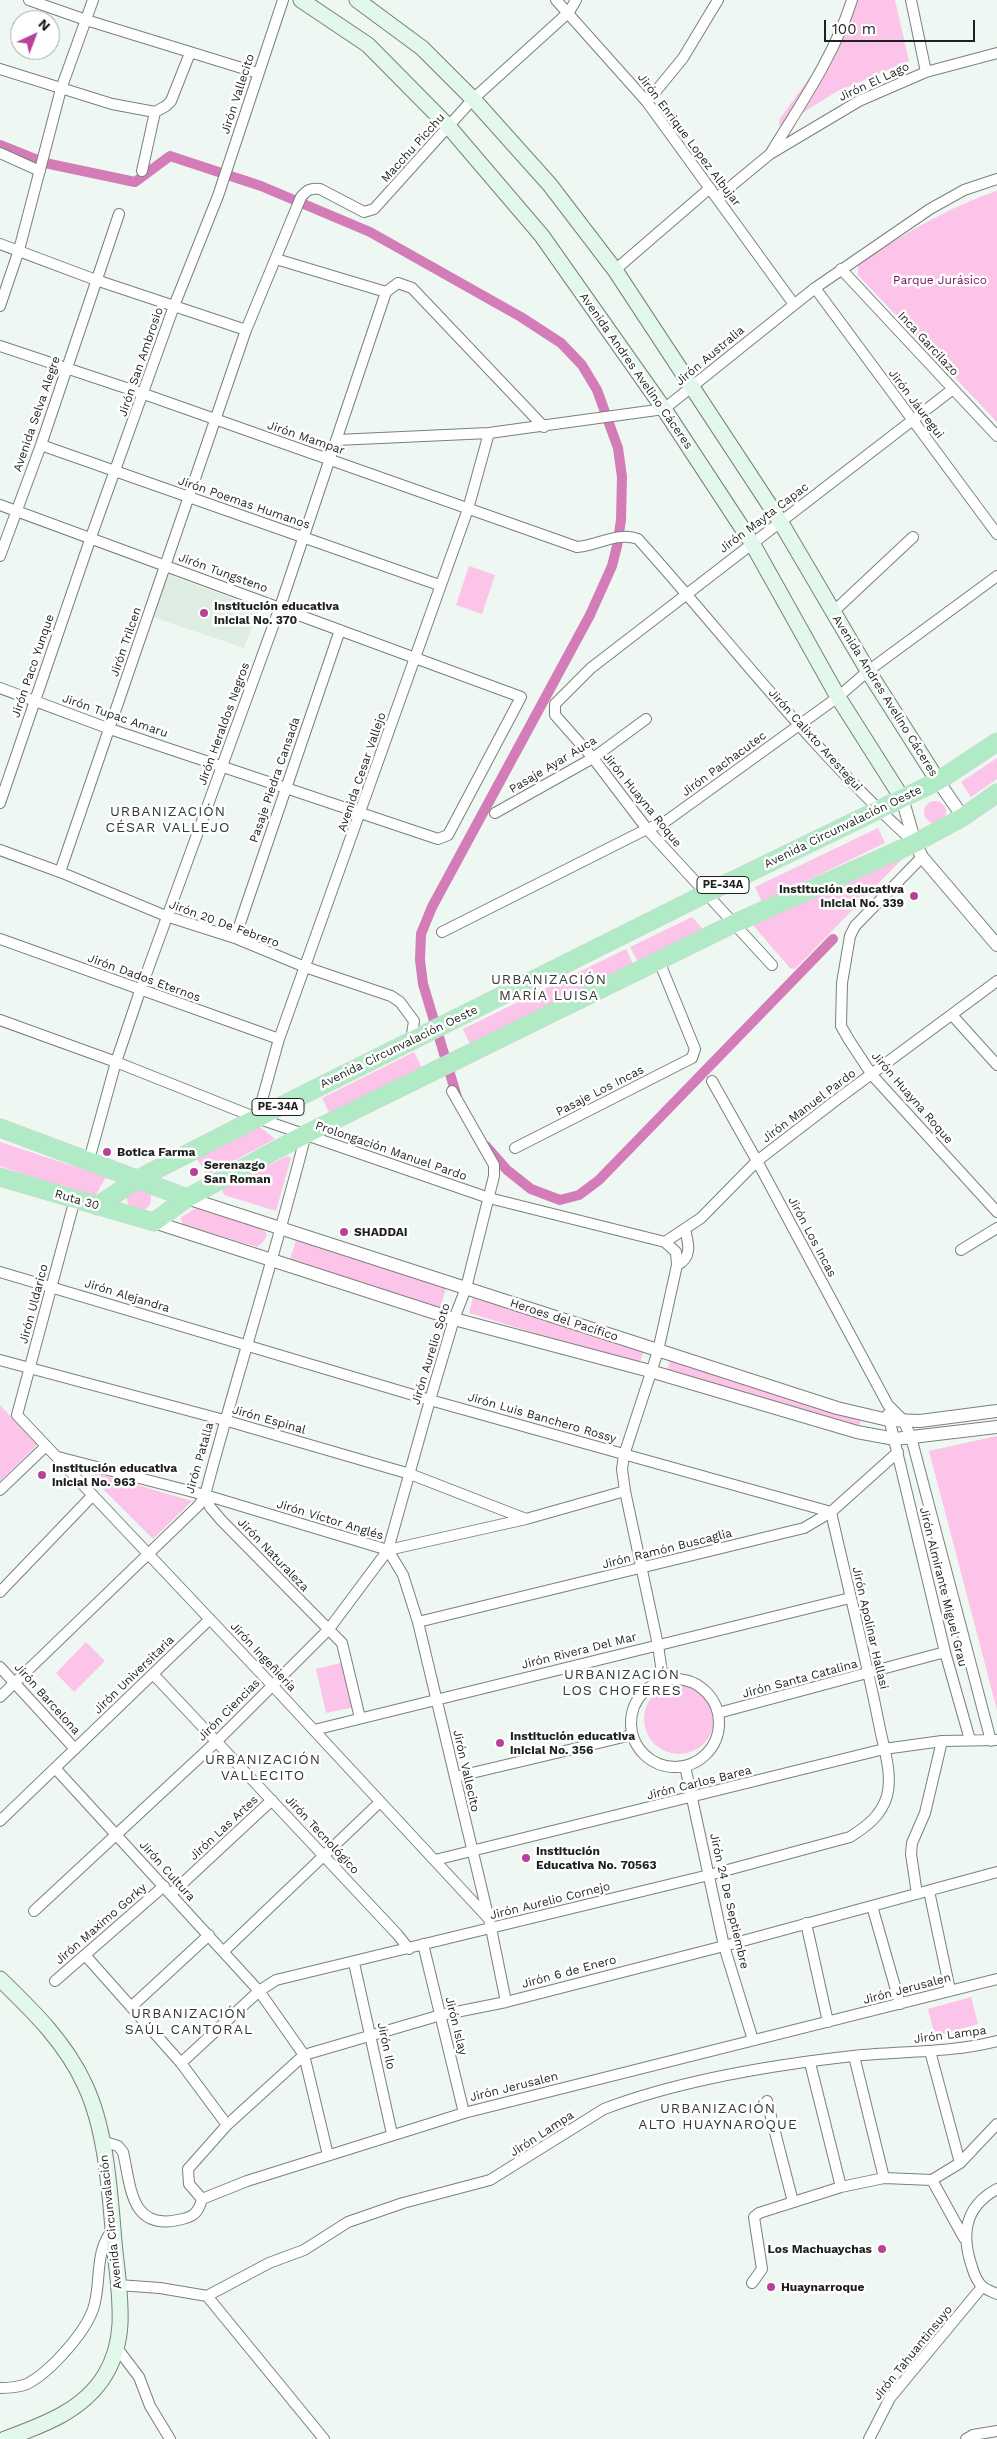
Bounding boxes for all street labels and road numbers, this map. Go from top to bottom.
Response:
street label: Jirón Vallecito [218,52,258,136]
street label: Jirón El Lago [836,59,912,105]
street label: Jirón Enrique Lopez Albujar [634,71,744,209]
street label: Macchu Picchu [378,110,448,186]
street label: Avenida Andres Avelino Cáceres [576,290,696,452]
street label: Jirón San Ambrosio [116,305,166,419]
street label: Inca Garcilazo [895,309,961,379]
street label: Jirón Australia [673,323,747,389]
street label: Avenida Selva Alegre [10,354,64,474]
street label: Jirón Jáuregui [885,367,947,441]
street label: Jirón Mampar [265,418,347,458]
street label: Jirón Poemas Humanos [176,474,312,532]
street label: Jirón Mayta Capac [716,480,812,556]
street label: Jirón Tungsteno [176,550,270,596]
street label: Jirón Trilcen [107,605,145,679]
street label: Jirón Paco Yunque [9,612,57,720]
street label: Avenida Andres Avelino Cáceres [829,613,941,779]
street label: Jirón Heraldos Negros [195,661,253,787]
street label: Jirón Calixto Arestegui [765,686,865,794]
street label: Jirón Tupac Amaru [60,691,170,741]
street label: Avenida Cesar Vallejo [335,710,389,834]
street label: Pasaje Piedra Cansada [247,715,303,845]
street label: Jirón Pachacutec [679,728,769,800]
street label: Pasaje Ayar Auca [507,733,599,797]
street label: Jirón Huayna Roque [600,750,684,850]
street label: Avenida Circunvalación Oeste [762,783,924,871]
road number: PE-34A [697,876,749,894]
street label: Jirón 20 De Febrero [167,897,281,951]
street label: Jirón Dados Eternos [86,951,202,1005]
street label: Avenida Circunvalación Oeste [318,1003,480,1091]
street label: Jirón Huayna Roque [868,1049,956,1147]
street label: Pasaje Los Incas [554,1063,646,1119]
street label: Jirón Manuel Pardo [759,1066,859,1146]
road number: PE-34A [252,1098,304,1116]
street label: Prolongación Manuel Pardo [313,1118,469,1184]
street label: Ruta 30 [53,1187,101,1213]
street label: Jirón Los Incas [785,1194,839,1280]
street label: Jirón Uldarico [16,1263,52,1345]
street label: Jirón Alejandra [83,1276,171,1316]
street label: Heroes del Pacífico [508,1296,620,1344]
street label: Jirón Aurelio Soto [409,1302,453,1406]
street label: Jirón Luis Banchero Rossy [466,1390,618,1446]
street label: Jirón Espinal [231,1403,307,1437]
street label: Jirón Patalla [183,1421,217,1495]
street label: Jirón Víctor Anglés [275,1497,385,1543]
street label: Jirón Almirante Miguel Grau [916,1506,970,1668]
street label: Jirón Naturaleza [234,1515,312,1595]
street label: Jirón Ramón Buscaglia [601,1526,733,1572]
street label: Jirón Apolinar Hallasi [849,1565,891,1691]
street label: Jirón Ingeñiería [227,1619,299,1695]
street label: Jirón Rivera Del Mar [520,1630,638,1672]
street label: Jirón Universitaria [91,1633,177,1717]
street label: Jirón Santa Catalina [741,1657,859,1701]
street label: Jirón Barcelona [11,1660,83,1738]
street label: Jirón Ciencias [195,1676,263,1744]
street label: Jirón Vallecito [450,1729,482,1813]
street label: Jirón Carlos Barea [645,1763,753,1803]
street label: Jirón Las Artes [187,1793,261,1863]
street label: Jirón Tecnológico [282,1793,362,1877]
street label: Jirón 24 De Septiembre [706,1832,752,1970]
street label: Jirón Cultura [136,1838,198,1904]
street label: Jirón Aurelio Cornejo [488,1879,612,1923]
street label: Jirón Maximo Gorky [52,1880,150,1968]
street label: Jirón 6 de Enero [520,1952,618,1992]
street label: Jirón Jerusalen [861,1970,953,2008]
street label: Jirón Islay [442,1995,470,2057]
street label: Jirón Ilo [374,2021,398,2071]
street label: Jirón Lampa [913,2023,987,2047]
street label: Jirón Jerusalen [468,2069,560,2105]
street label: Jirón Lampa [507,2108,577,2160]
street label: Avenida Circunvalación [97,2154,125,2290]
street label: Jirón Tahuantinsuyo [870,2303,956,2403]

